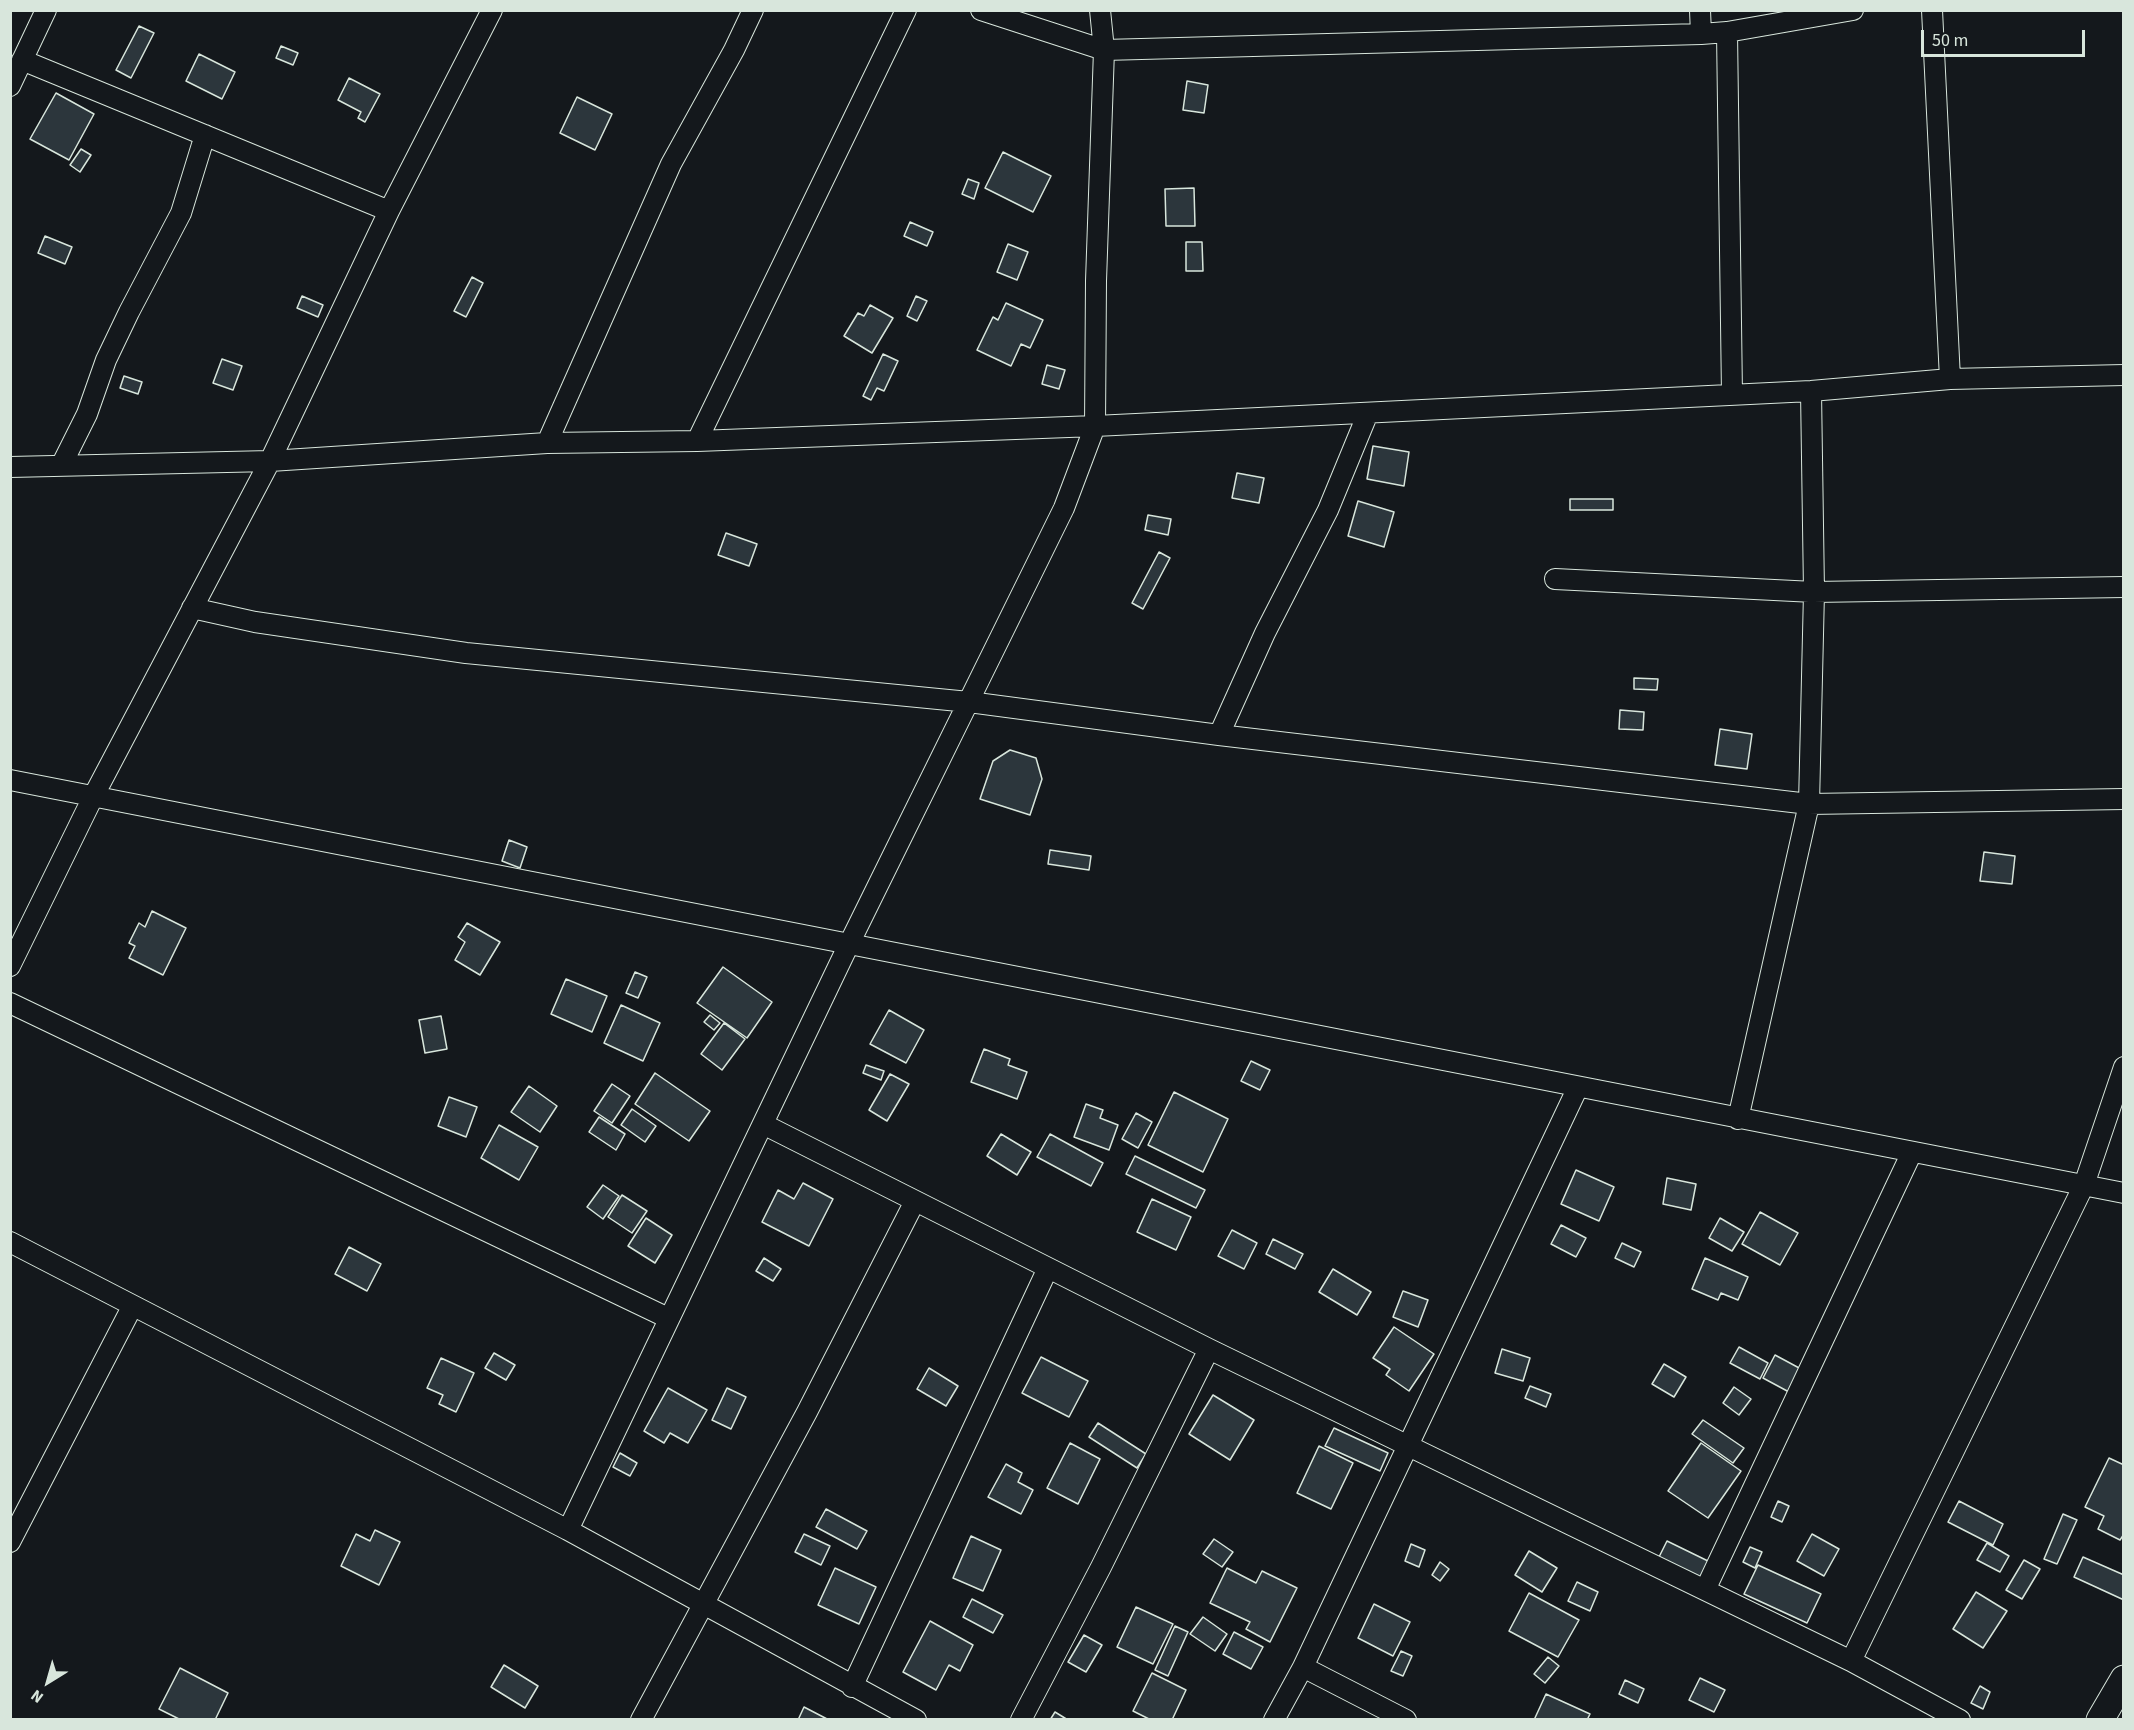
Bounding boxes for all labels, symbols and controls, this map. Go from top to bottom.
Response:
scale bar [1924,18,2088,56]
text: 50 m [1932,28,1968,53]
north arrow [18,1652,78,1712]
text: N [26,1684,48,1708]

